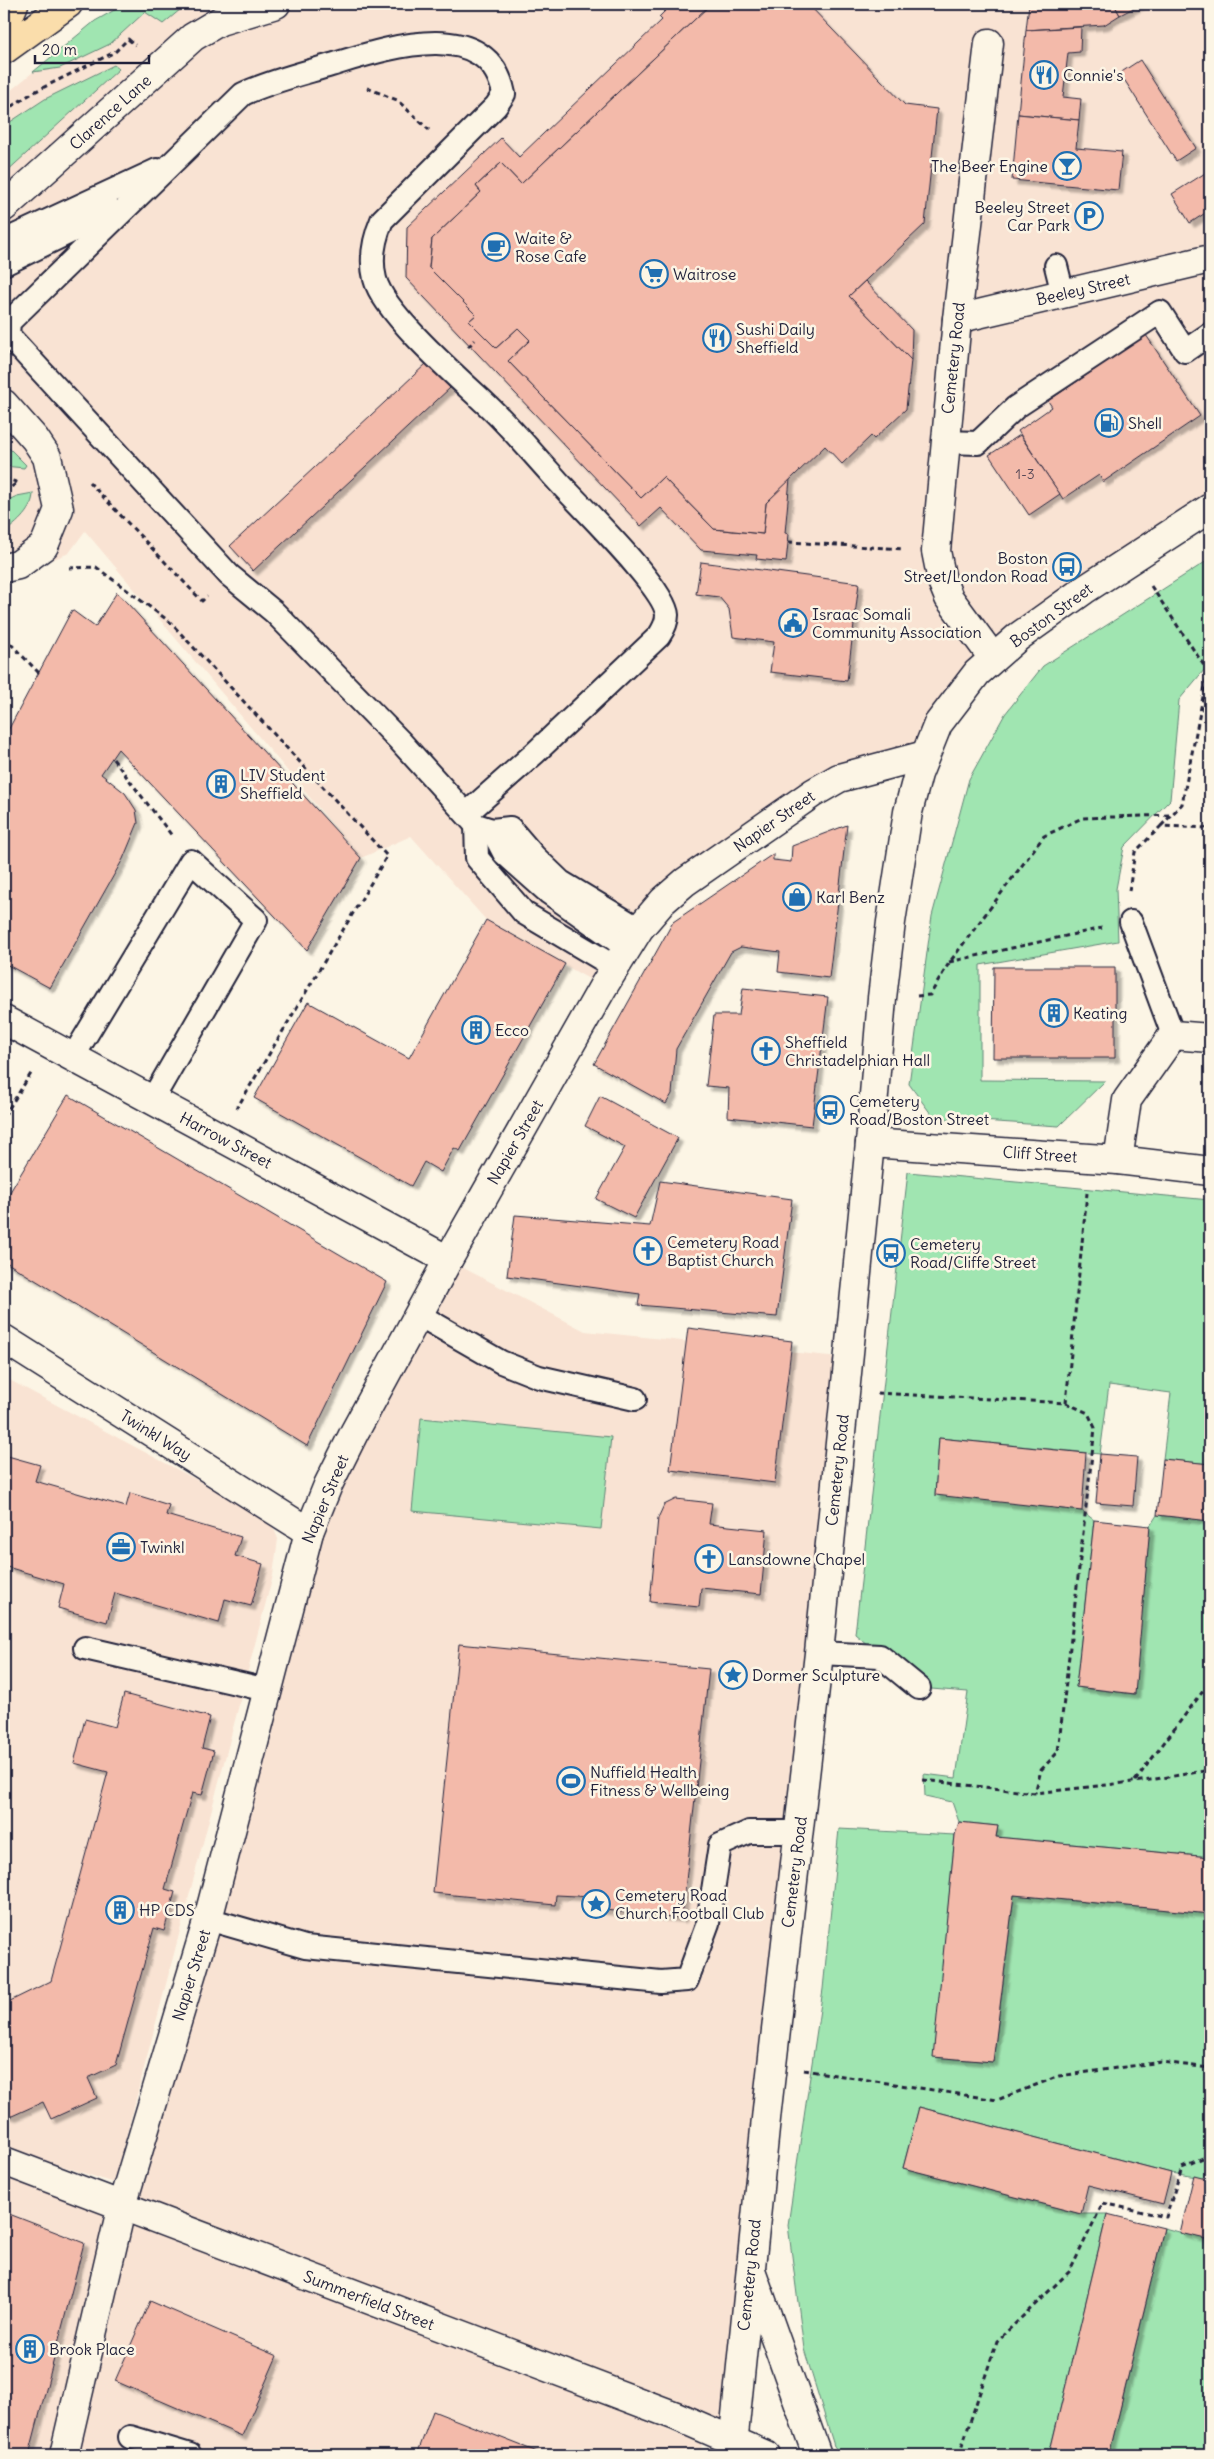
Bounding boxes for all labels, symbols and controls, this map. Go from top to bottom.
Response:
scale bar [35,32,149,64]
text: 20 m [42,40,77,59]
restaurant icon: Connie's [1029,60,1059,90]
place label: Connie's [1063,65,1123,85]
street label: Clarence Lane [65,70,155,154]
bar icon: The Beer Engine [1052,151,1082,181]
place label: The Beer Engine [931,156,1048,176]
place label: Beeley Street Car Park [974,197,1071,235]
parking icon: Beeley Street Car Park [1074,201,1104,231]
place label: Waite & Rose Cafe [515,228,587,266]
cafe icon: Waite & Rose Cafe [481,232,511,262]
supermarket icon: Waitrose [639,259,669,289]
place label: Waitrose [673,264,736,284]
street label: Beeley Street [1034,268,1132,309]
street label: Cemetery Road [937,301,969,415]
place label: Sushi Daily Sheffield [736,319,815,357]
restaurant icon: Sushi Daily Sheffield [702,323,732,353]
fuel station icon: Shell [1094,408,1124,438]
place label: Shell [1128,413,1162,433]
house number: 1-3 [1015,465,1035,483]
place label: Boston Street/London Road [904,548,1048,586]
bus stop icon: Boston Street/London Road [1052,552,1082,582]
street label: Boston Street [1006,578,1097,652]
place label: Israac Somali Community Association [812,604,982,642]
public building icon: Israac Somali Community Association [778,608,808,638]
place label: LIV Student Sheffield [240,765,326,803]
building icon: LIV Student Sheffield [206,769,236,799]
street label: Napier Street [730,785,819,856]
shop icon: Karl Benz [782,882,812,912]
place label: Karl Benz [816,887,885,907]
building icon: Keating [1039,998,1069,1028]
place label: Keating [1073,1003,1127,1023]
building icon: Ecco [461,1015,491,1045]
place label: Ecco [495,1020,529,1040]
place label: Sheffield Christadelphian Hall [785,1032,930,1070]
church icon: Sheffield Christadelphian Hall [751,1036,781,1066]
place label: Cemetery Road/Boston Street [849,1091,990,1129]
bus stop icon: Cemetery Road/Boston Street [815,1095,845,1125]
street label: Napier Street [483,1096,548,1188]
street label: Harrow Street [176,1107,276,1173]
street label: Cliff Street [1002,1141,1079,1167]
place label: Cemetery Road Baptist Church [667,1232,779,1270]
place label: Cemetery Road/Cliffe Street [910,1234,1037,1272]
church icon: Cemetery Road Baptist Church [633,1236,663,1266]
bus stop icon: Cemetery Road/Cliffe Street [876,1238,906,1268]
street label: Twinkl Way [117,1405,195,1465]
street label: Cemetery Road [821,1413,853,1527]
street label: Napier Street [297,1451,353,1546]
office icon: Twinkl [106,1532,136,1562]
place label: Twinkl [140,1537,185,1557]
church icon: Lansdowne Chapel [694,1544,724,1574]
place label: Lansdowne Chapel [728,1549,865,1569]
place icon: Dormer Sculpture [718,1660,748,1690]
place label: Dormer Sculpture [752,1665,880,1685]
place label: Nuffield Health Fitness & Wellbeing [590,1762,729,1800]
sports icon: Nuffield Health Fitness & Wellbeing [556,1766,586,1796]
street label: Cemetery Road [777,1815,811,1929]
place label: Cemetery Road Church Football Club [615,1885,765,1923]
place icon: Cemetery Road Church Football Club [581,1889,611,1919]
building icon: HP CDS [105,1895,135,1925]
place label: HP CDS [139,1900,195,1920]
street label: Napier Street [168,1926,215,2023]
street label: Cemetery Road [733,2218,765,2332]
street label: Summerfield Street [301,2266,438,2334]
building icon: Brook Place [15,2334,45,2364]
place label: Brook Place [49,2339,135,2359]

